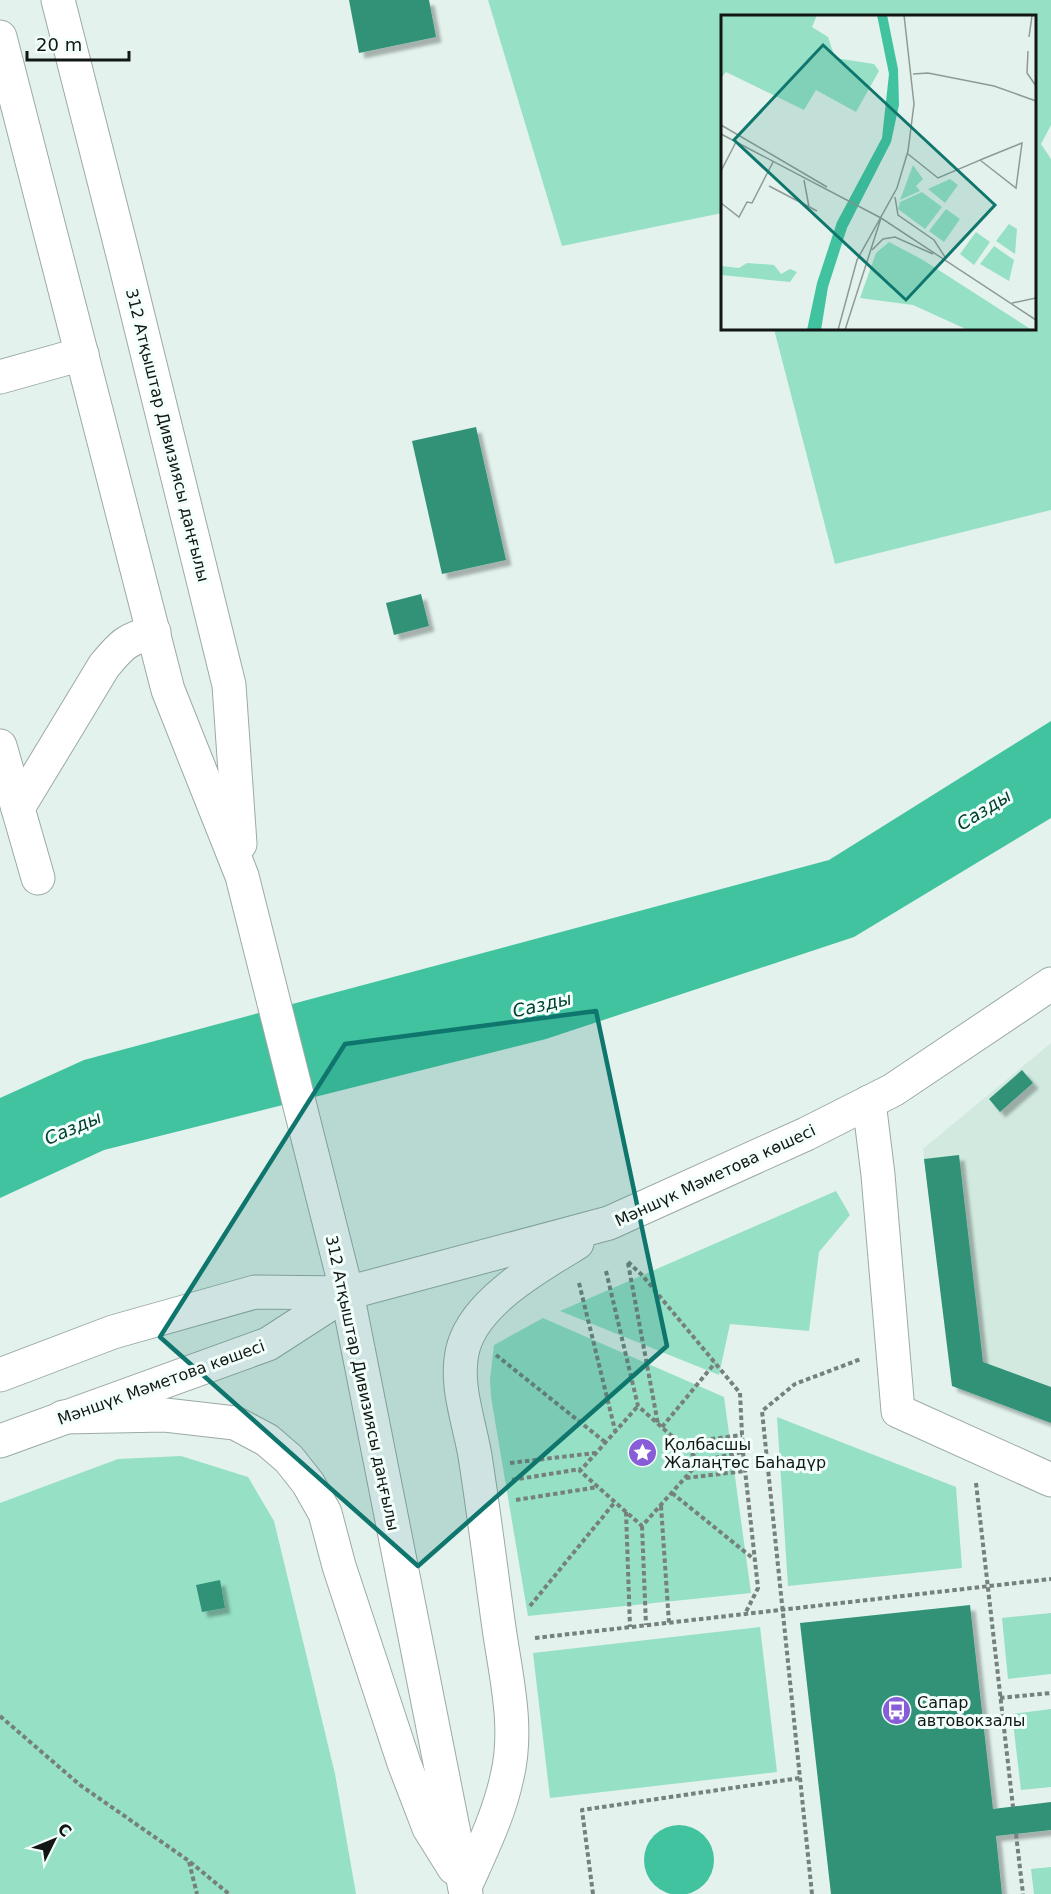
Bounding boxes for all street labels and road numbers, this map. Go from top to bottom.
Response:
street label: 312 Атқыштар Дивизиясы даңғылы [122,287,213,584]
street label: Мәншүк Мәметова көшесі [612,1121,819,1230]
street label: 312 Атқыштар Дивизиясы даңғылы [322,1234,403,1532]
street label: Мәншүк Мәметова көшесі [55,1336,267,1429]

